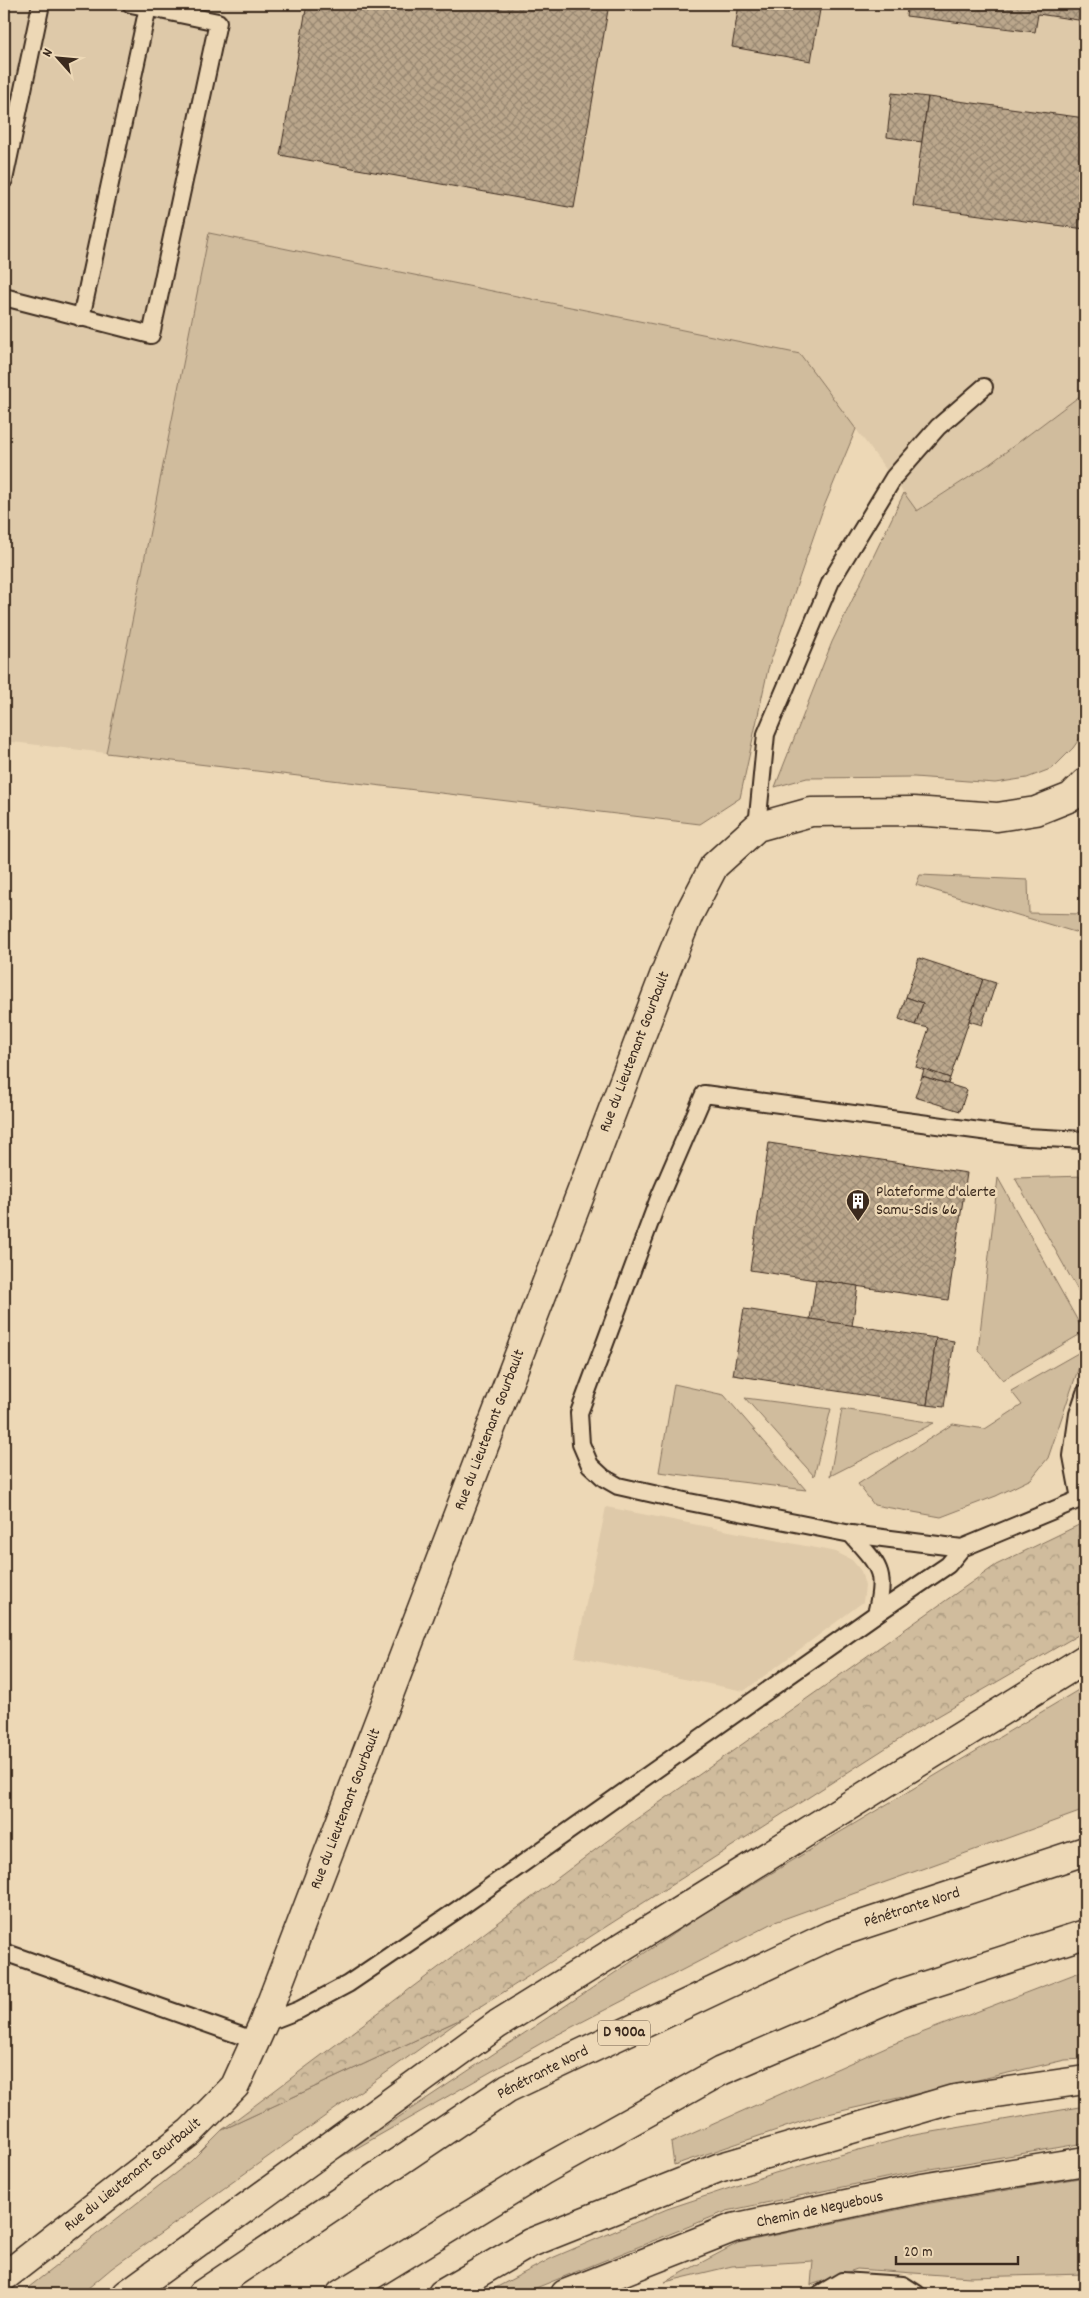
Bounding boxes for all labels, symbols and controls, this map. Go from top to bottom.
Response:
north arrow [32,32,82,82]
text: N [38,45,59,61]
street label: Rue du Lieutenant Gourbault [594,968,676,1136]
place label: Plateforme d'alerte Samu-Sdis 66 [876,1181,996,1222]
building icon: Plateforme d'alerte Samu-Sdis 66 [845,1188,871,1222]
street label: Rue du Lieutenant Gourbault [449,1346,531,1514]
street label: Rue du Lieutenant Gourbault [305,1725,387,1893]
street label: Pénétrante Nord [861,1882,963,1934]
road number: D 900a [598,2020,650,2046]
street label: Pénétrante Nord [493,2040,593,2106]
street label: Rue du Lieutenant Gourbault [59,2112,207,2238]
street label: Chemin de Neguebous [755,2185,886,2235]
scale bar [896,2233,1019,2265]
text: 20 m [904,2242,932,2264]

